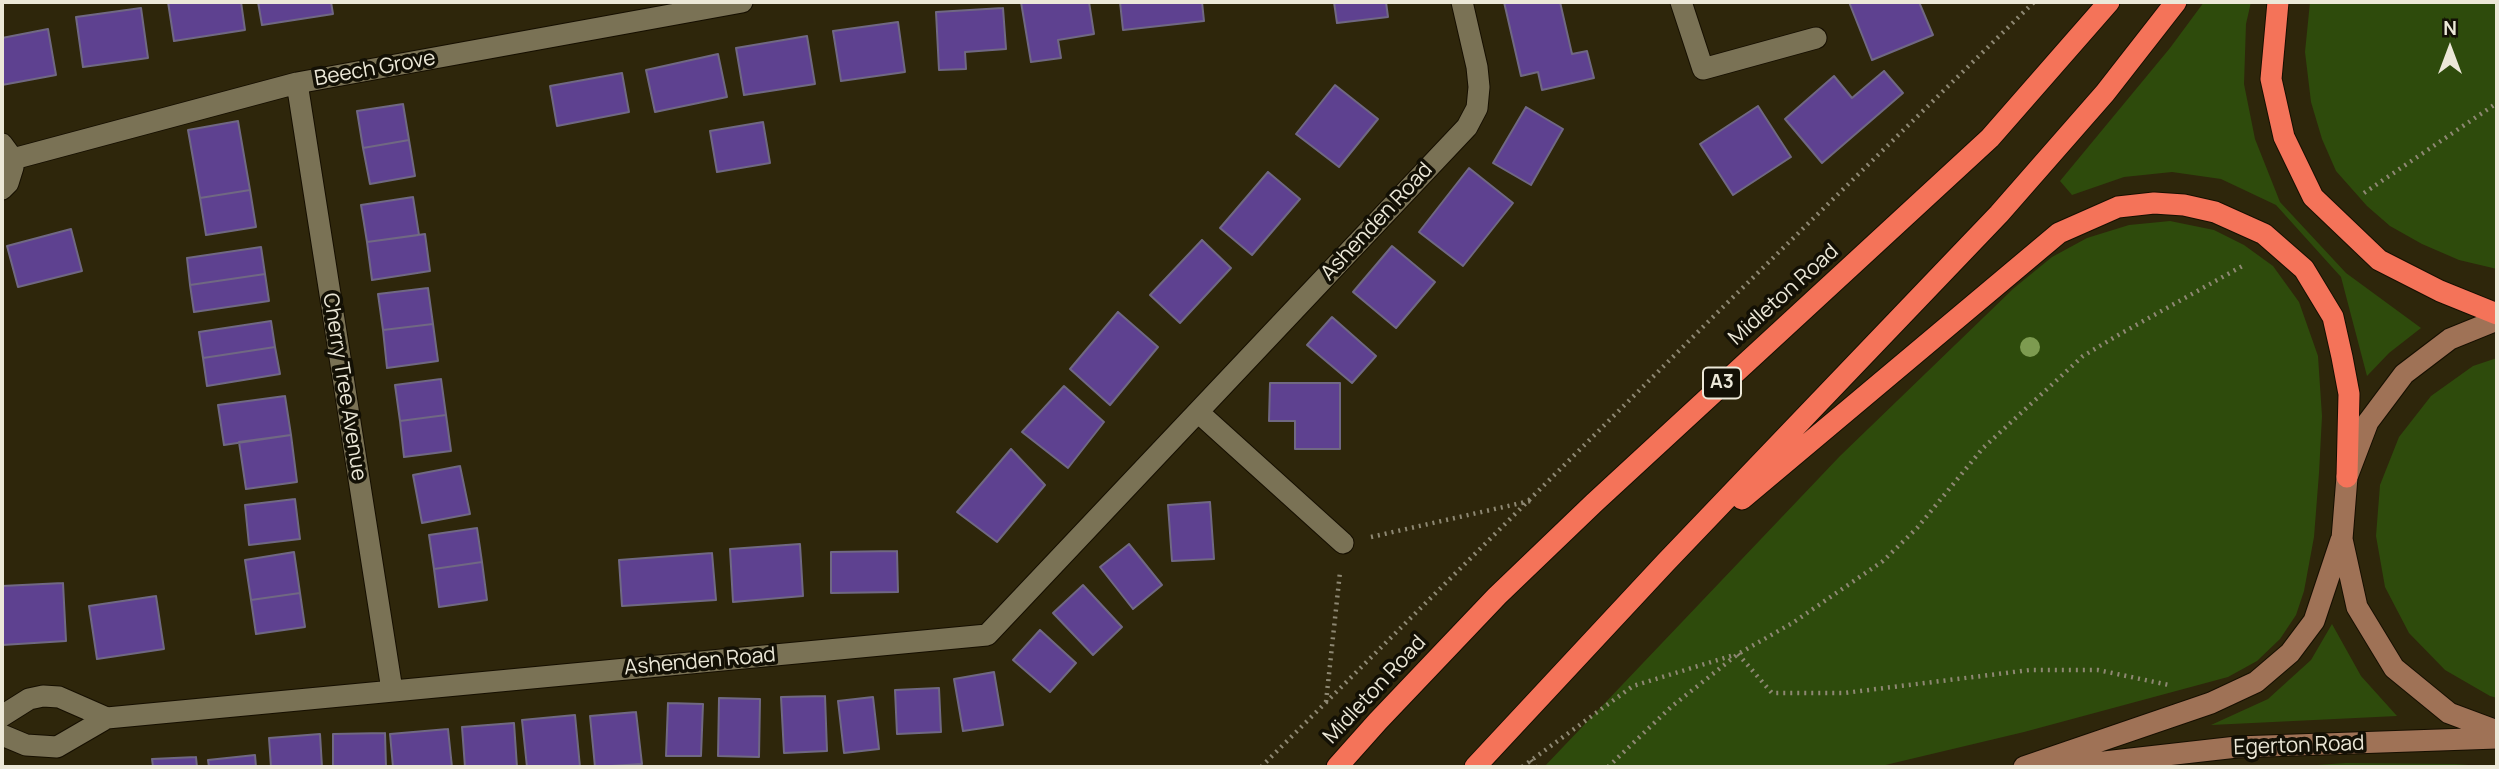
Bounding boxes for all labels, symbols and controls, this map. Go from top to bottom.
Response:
north arrow [2415,14,2485,84]
text: N [2443,15,2457,41]
street label: Beech Grove [313,46,437,92]
street label: Ashenden Road [1316,158,1438,286]
street label: Midleton Road [1724,239,1844,351]
street label: Cherry Tree Avenue [317,291,371,483]
road number: A3 [1703,368,1741,398]
street label: Midleton Road [1318,631,1432,749]
street label: Ashenden Road [623,643,777,681]
street label: Egerton Road [2233,731,2365,761]

